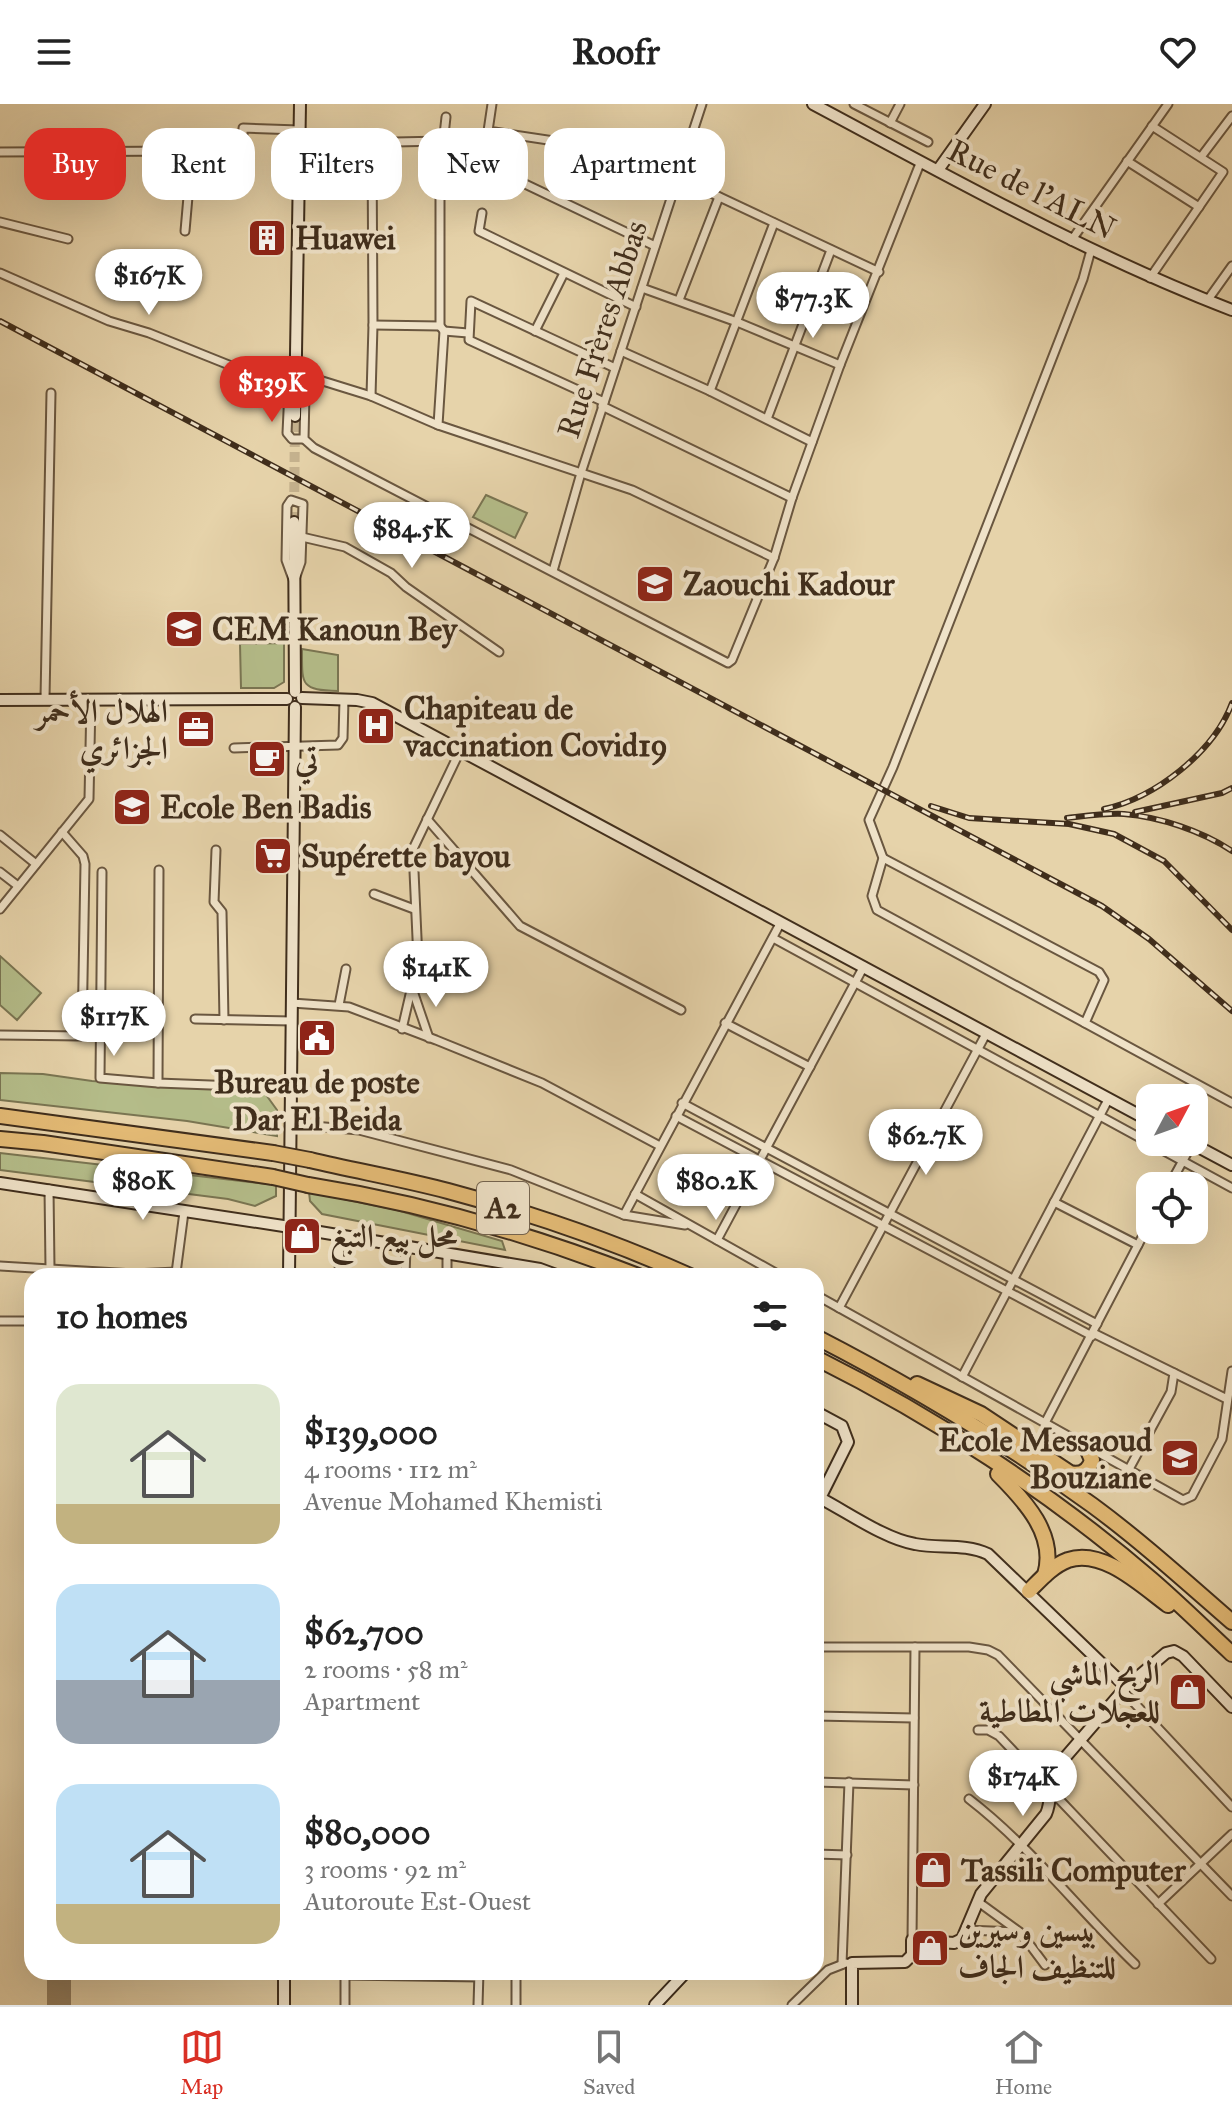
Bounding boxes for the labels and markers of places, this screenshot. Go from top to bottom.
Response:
building icon: Huawei [246,217,288,259]
place label: Huawei [295,219,396,258]
pin: $167K [93,249,205,317]
pin: $77.3K [748,272,878,340]
pin: $139K [216,356,328,424]
pin: $84.5K [347,502,477,570]
school or university icon: Zaouchi Kadour [634,563,676,605]
place label: Zaouchi Kadour [683,565,896,604]
school or university icon: CEM Kanoun Bey [163,608,205,650]
place label: CEM Kanoun Bey [212,610,458,649]
place label: Chapiteau de vaccination Covid19 [403,689,668,766]
place label: الهلال الأحمر الجزائري [33,690,168,774]
hospital icon: Chapiteau de vaccination Covid19 [355,705,397,747]
office icon: الهلال الأحمر الجزائري [175,708,217,750]
cafe icon: تي [246,738,288,780]
place label: تي [294,740,319,785]
school or university icon: Ecole Ben Badis [111,786,153,828]
place label: Ecole Ben Badis [160,788,372,827]
supermarket icon: Supérette bayou [252,835,294,877]
place label: Supérette bayou [301,837,511,876]
pin: $141K [380,941,492,1009]
pin: $117K [58,990,170,1058]
public building icon: Bureau de poste Dar El Beida [296,1017,338,1059]
place label: Bureau de poste Dar El Beida [214,1063,420,1139]
pin: $62.7K [861,1109,991,1177]
pin: $80K [96,1154,190,1222]
pin: $80.2K [651,1154,781,1222]
shop icon: محل بيع التبغ [281,1215,323,1257]
place label: محل بيع التبغ [330,1217,457,1266]
place label: Ecole Messaoud Bouziane [938,1421,1153,1497]
school or university icon: Ecole Messaoud Bouziane [1159,1437,1201,1479]
place label: الربح الماشي للعجلات المطاطية [979,1655,1160,1731]
shop icon: الربح الماشي للعجلات المطاطية [1167,1671,1209,1713]
pin: $174K [967,1750,1079,1818]
shop icon: Tassili Computer [912,1849,954,1891]
place label: Tassili Computer [961,1851,1187,1890]
place label: بيسين وسيرين للتنظيف الجاف [958,1911,1116,1987]
shop icon: بيسين وسيرين للتنظيف الجاف [909,1927,951,1969]

